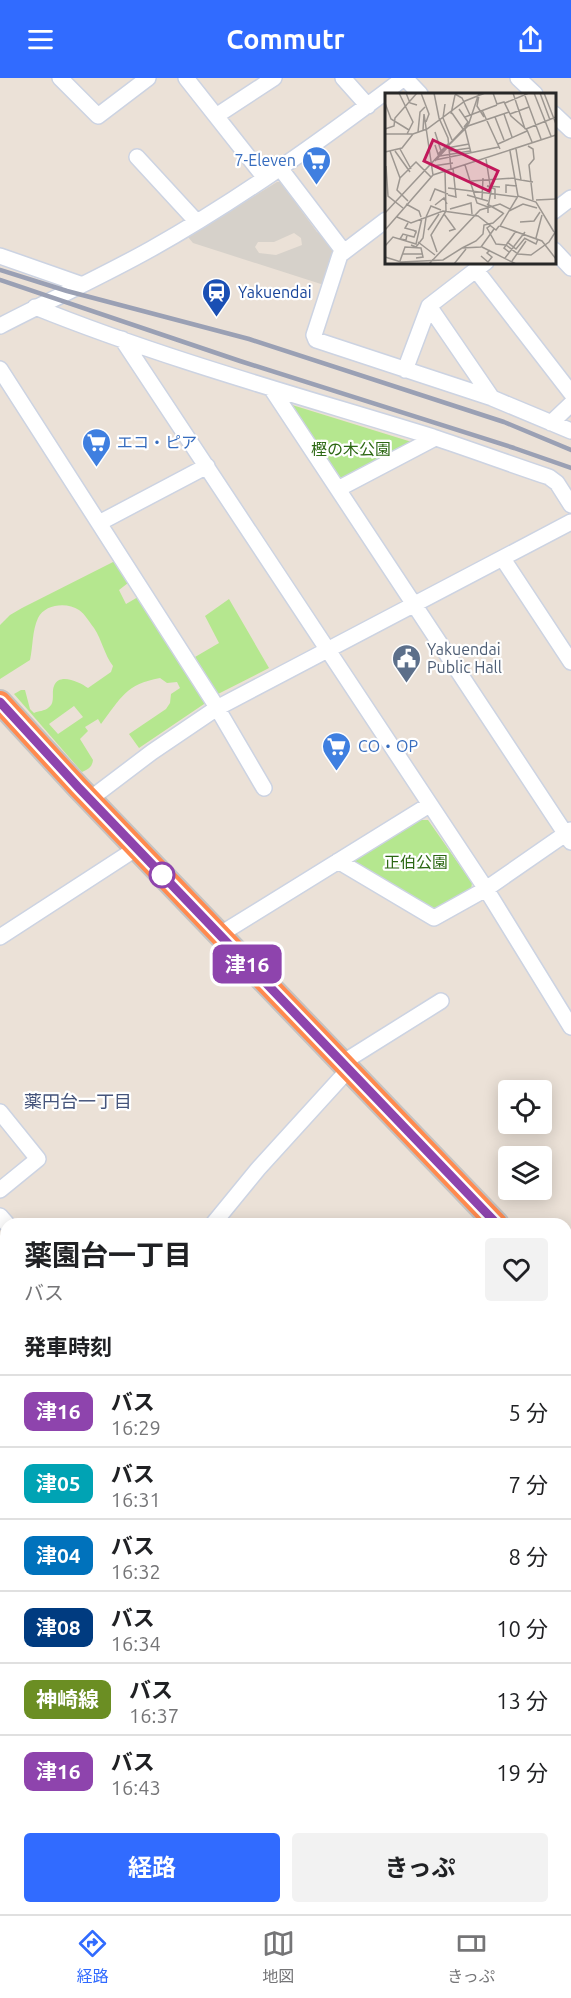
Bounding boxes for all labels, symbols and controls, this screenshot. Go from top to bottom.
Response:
icon: menu [24,23,57,56]
icon: share [514,23,547,56]
text: Commutr [226,24,345,54]
inset map [385,93,556,264]
supermarket icon: 7-Eleven [301,144,333,186]
place label: 7-Eleven [235,151,296,169]
station icon: Yakuendai [201,276,233,318]
place label: Yakuendai [238,283,312,301]
supermarket icon: エコ・ピア [80,426,112,468]
place label: エコ・ピア [117,433,197,451]
park label: 樫の木公園 [311,440,391,458]
place label: Yakuendai Public Hall [427,640,502,676]
public building icon: Yakuendai Public Hall [390,642,422,684]
supermarket icon: CO・OP [321,730,353,772]
place label: CO・OP [358,737,418,755]
park label: 正伯公園 [384,853,448,871]
unlabelled marker [149,862,175,888]
line badge: 津16 [212,944,282,984]
text: 津16 [225,952,269,976]
map controls [498,1080,552,1200]
button: locate [498,1080,552,1134]
district label: 薬円台一丁目 [24,1091,132,1111]
button: layers [498,1146,552,1200]
button: heart [485,1238,548,1301]
text: 薬園台一丁目 [24,1239,192,1270]
text: バス [24,1281,64,1304]
text: 発車時刻 [24,1334,112,1359]
text: バス [111,1389,155,1414]
text: 津16 [36,1399,81,1423]
text: 5 分 [509,1400,548,1425]
text: 16:29 [111,1416,161,1439]
text: バス [111,1461,155,1486]
text: 津05 [36,1471,81,1495]
text: 7 分 [509,1472,548,1497]
text: 16:31 [111,1488,161,1511]
text: バス [111,1533,155,1558]
text: 津04 [36,1543,81,1567]
text: 8 分 [509,1544,548,1569]
text: 16:32 [111,1560,161,1583]
text: バス [111,1605,155,1630]
text: 津08 [36,1615,81,1639]
text: 10 分 [496,1616,548,1641]
text: 16:34 [111,1632,161,1655]
text: バス [129,1677,173,1702]
text: 神崎線 [36,1687,99,1711]
text: 13 分 [496,1688,548,1713]
text: 16:37 [129,1704,179,1727]
text: バス [111,1749,155,1774]
text: 津16 [36,1759,81,1783]
text: 19 分 [496,1760,548,1785]
text: 16:43 [111,1776,161,1799]
button: 経路 [24,1833,280,1902]
button: きっぷ [292,1833,548,1902]
tab: 経路 [76,1927,109,1987]
tab: 地図 [262,1927,295,1987]
tab: きっぷ [447,1927,495,1987]

